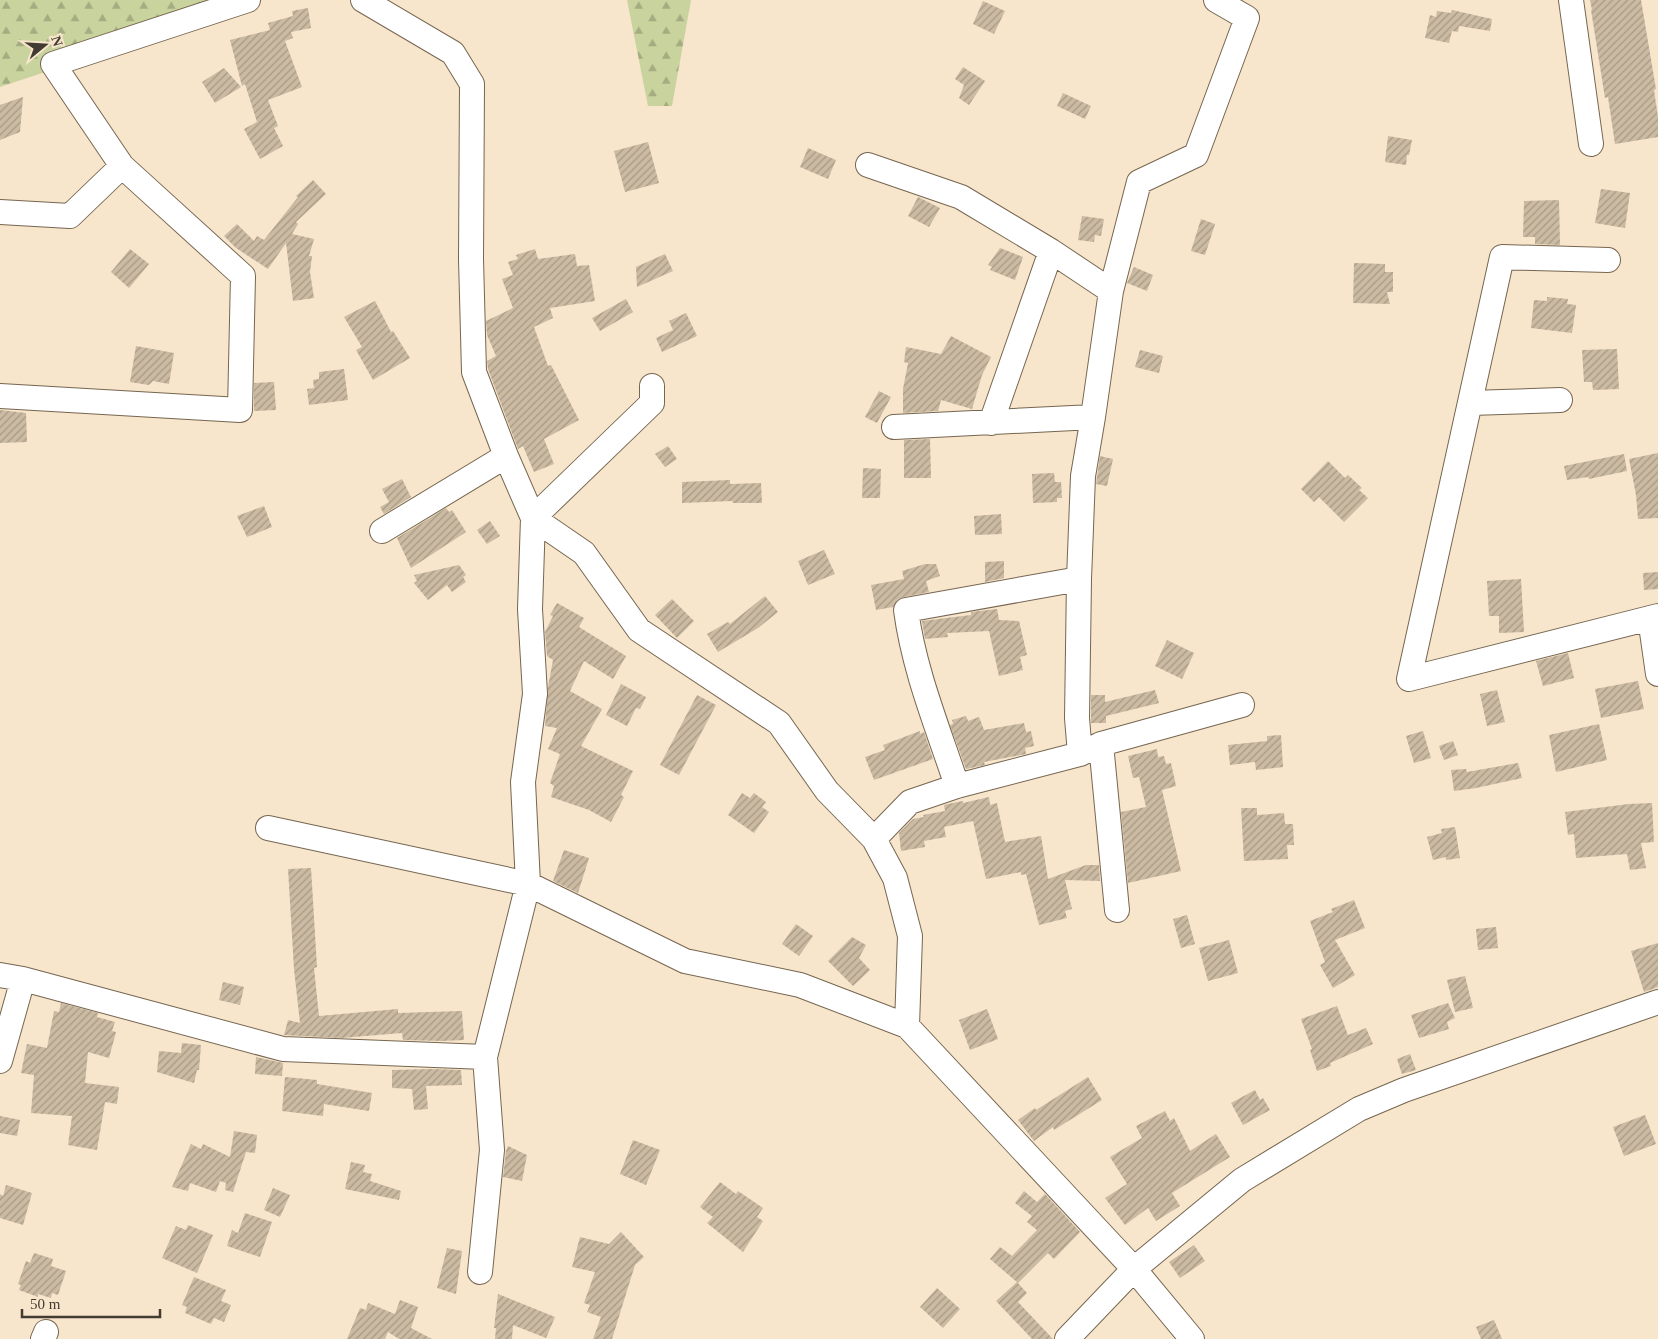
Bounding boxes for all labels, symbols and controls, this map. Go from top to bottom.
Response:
north arrow [20,20,70,70]
text: N [48,34,66,48]
scale bar [22,1286,160,1318]
text: 50 m [30,1296,61,1312]

